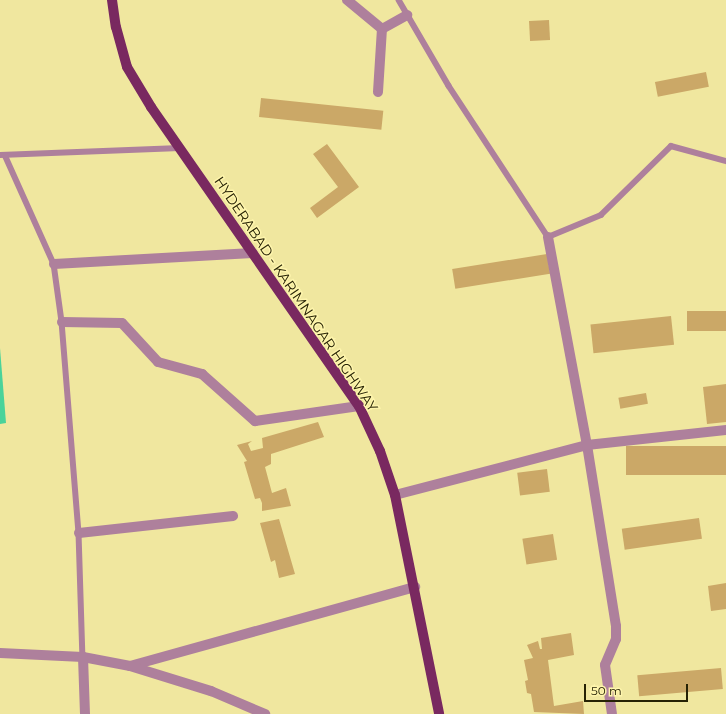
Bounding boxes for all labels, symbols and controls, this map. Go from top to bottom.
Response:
street label: HYDERABAD - KARIMNAGAR HIGHWAY [211,173,381,415]
scale bar [586,676,690,702]
text: 50 m [591,683,622,698]

